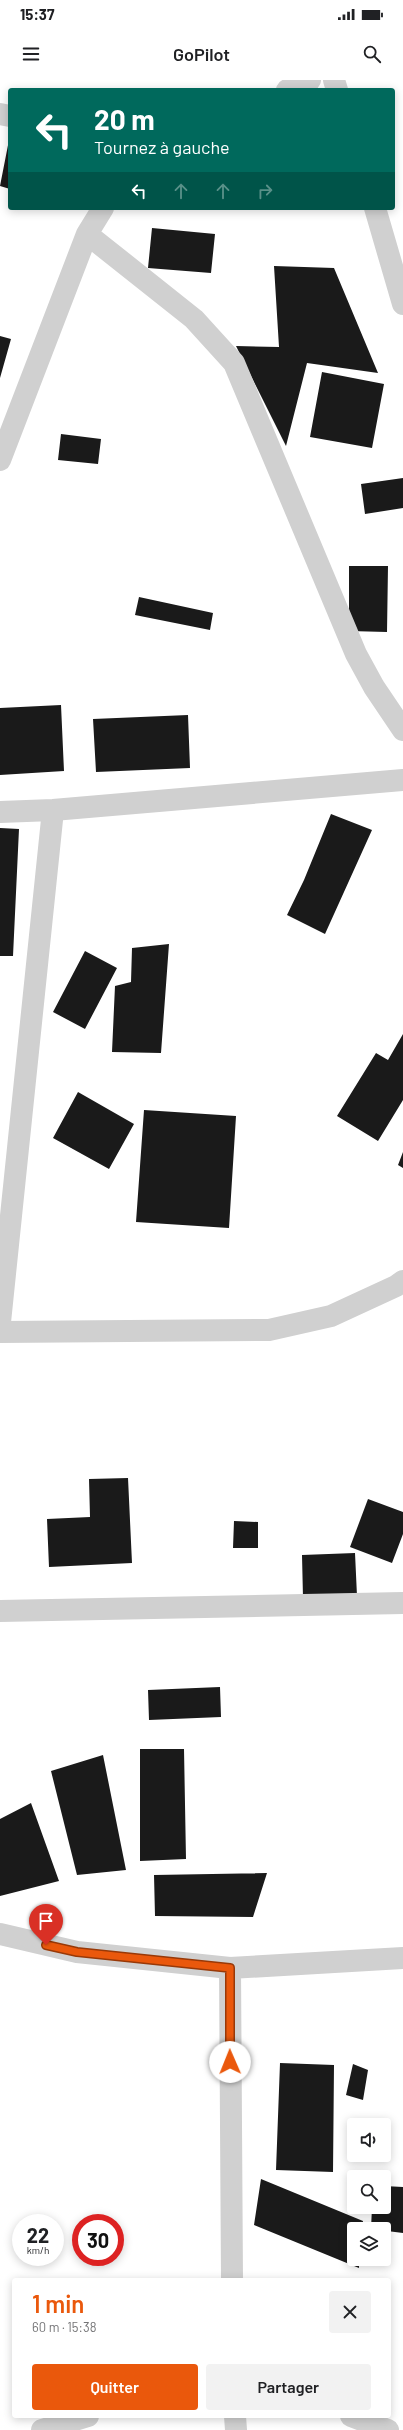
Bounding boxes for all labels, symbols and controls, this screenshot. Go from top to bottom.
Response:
text: 15:37 [20,5,54,23]
icon: menu [20,43,42,65]
text: GoPilot [173,43,230,65]
icon: search [361,43,383,65]
text: 20 m [94,102,155,136]
icon: left [28,104,80,156]
text: Tournez à gauche [94,136,230,158]
icon: left [128,180,150,202]
icon: ahead [170,180,192,202]
icon: ahead [212,180,234,202]
icon: right [254,180,276,202]
pin [29,1904,63,1945]
icon: arrive [35,1910,57,1932]
position arrow [209,2041,251,2083]
map controls [347,2118,391,2266]
button: sound [347,2118,391,2162]
button: search [347,2170,391,2214]
speed limit sign: 30 [72,2214,124,2266]
button: layers [347,2222,391,2266]
text: 22 [27,2223,49,2247]
text: km/h [27,2244,49,2256]
text: 1 min [32,2289,84,2318]
button: close [329,2291,371,2333]
text: 60 m · 15:38 [32,2319,96,2335]
button: Quitter [32,2364,198,2410]
button: Partager [206,2364,371,2410]

